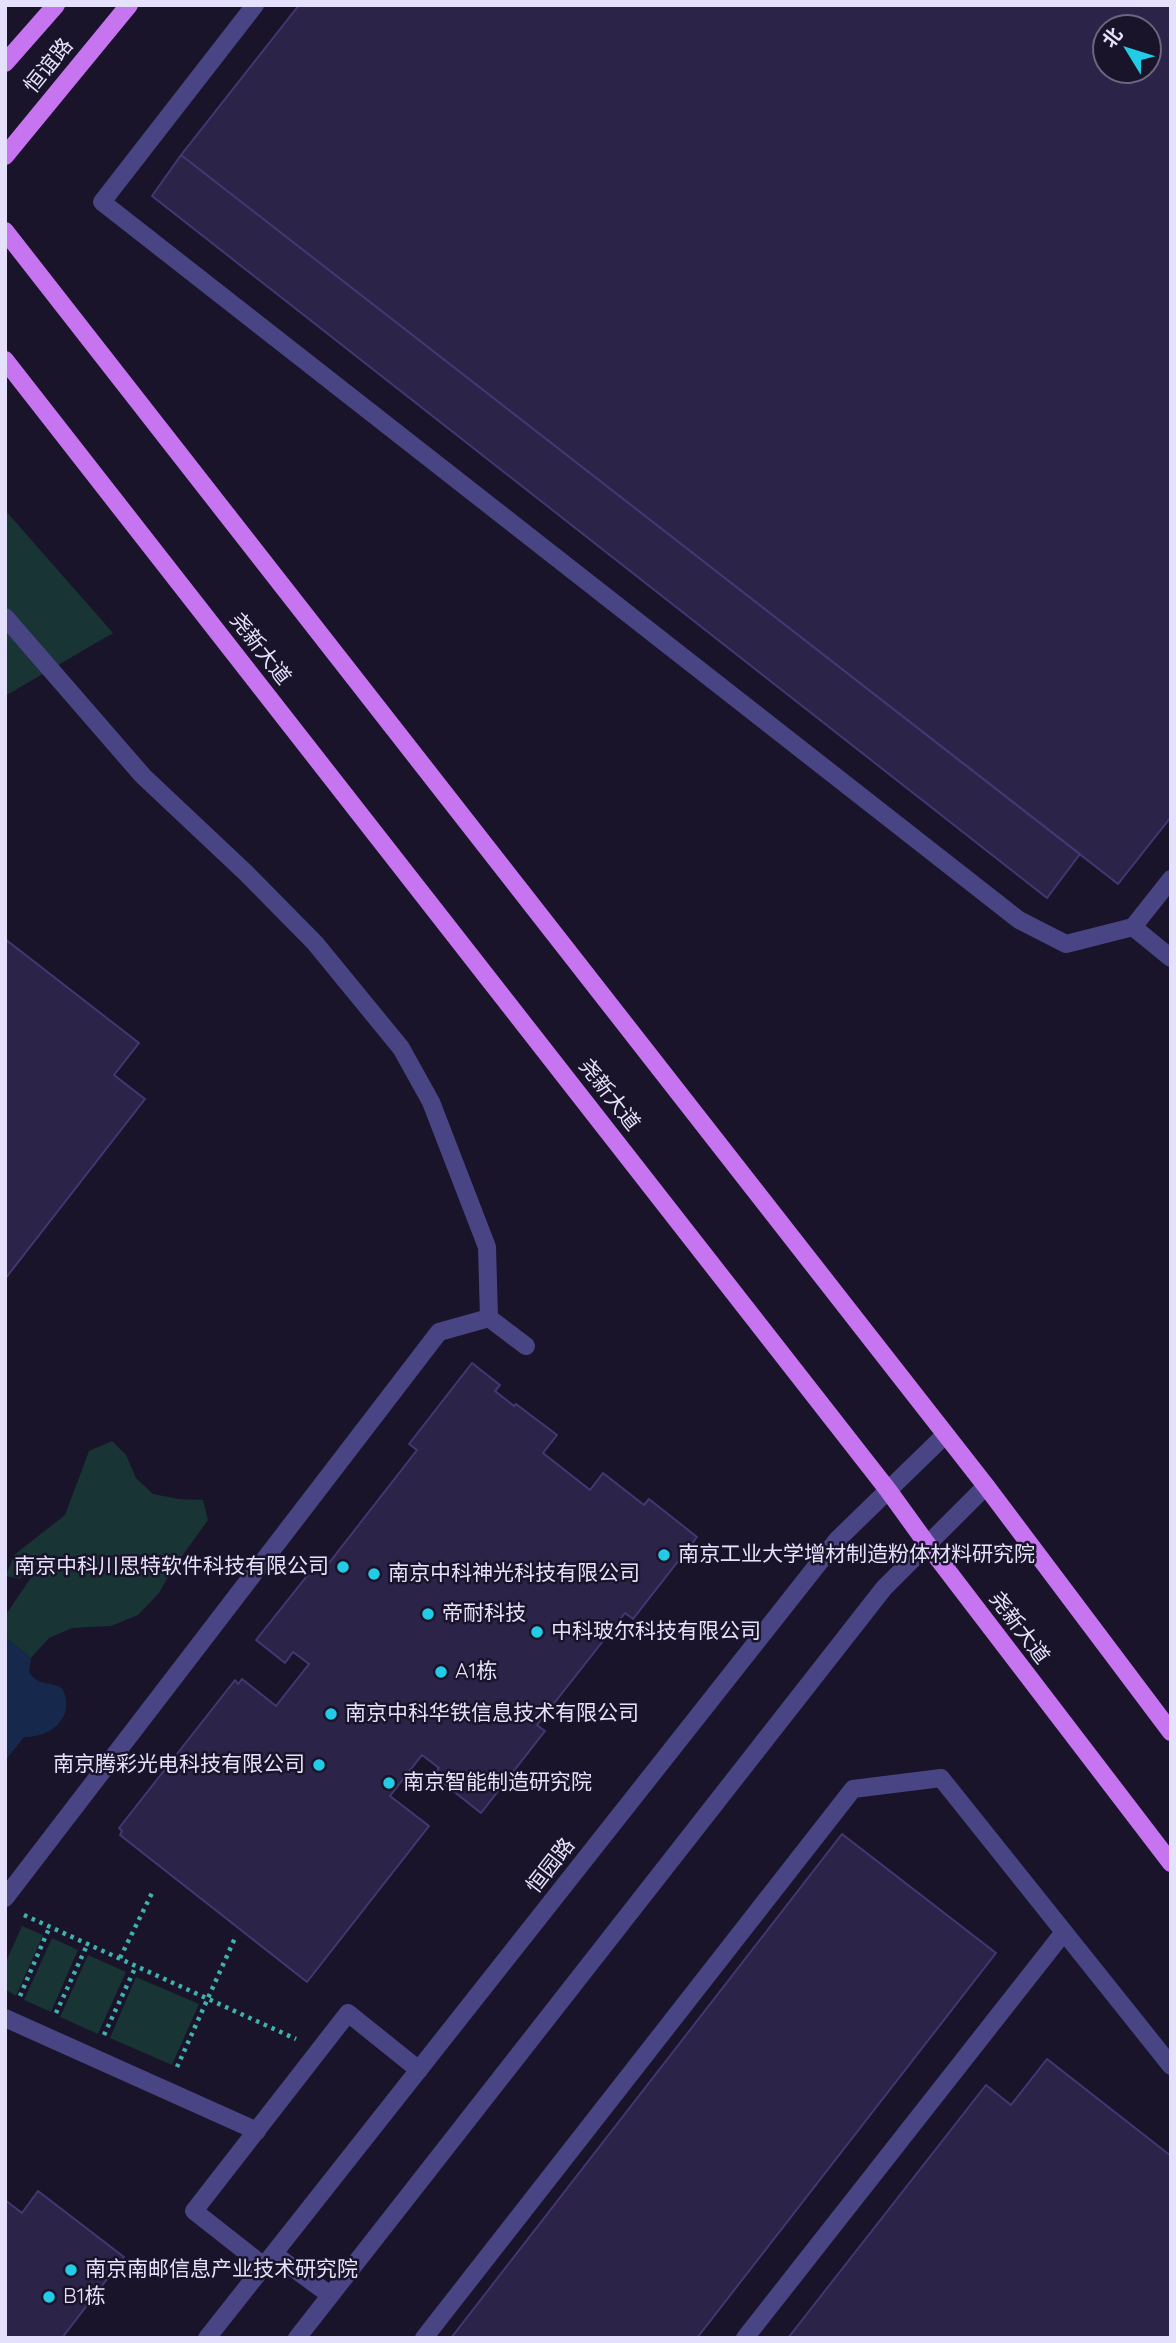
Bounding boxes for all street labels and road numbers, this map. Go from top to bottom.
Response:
street label: 恒谊路 [19,34,79,98]
street label: 尧新大道 [224,608,296,690]
street label: 尧新大道 [573,1054,645,1136]
street label: 尧新大道 [984,1587,1054,1669]
street label: 恒园路 [522,1833,580,1899]

